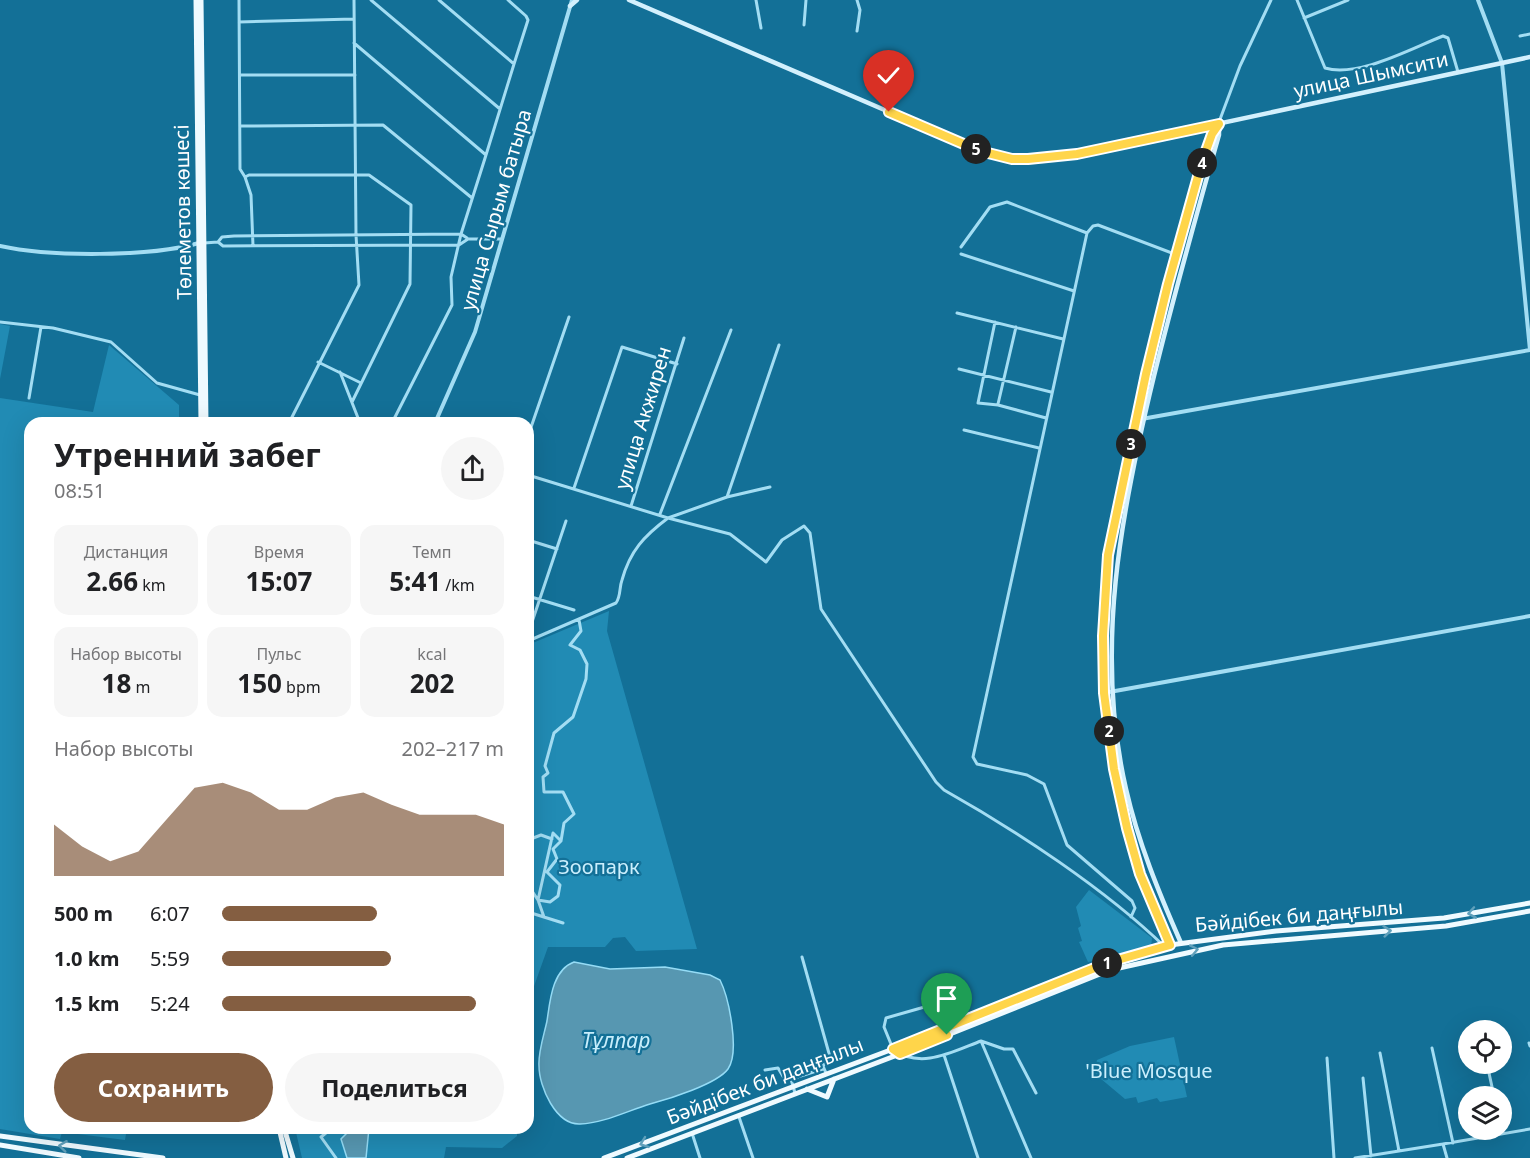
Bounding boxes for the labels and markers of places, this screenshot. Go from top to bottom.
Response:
pin [863,50,914,112]
pin: 5 [961,134,991,164]
pin: 4 [1187,148,1217,178]
pin: 3 [1116,429,1146,459]
pin: 2 [1094,716,1124,746]
pin: 1 [1092,948,1122,978]
pin [921,973,972,1035]

